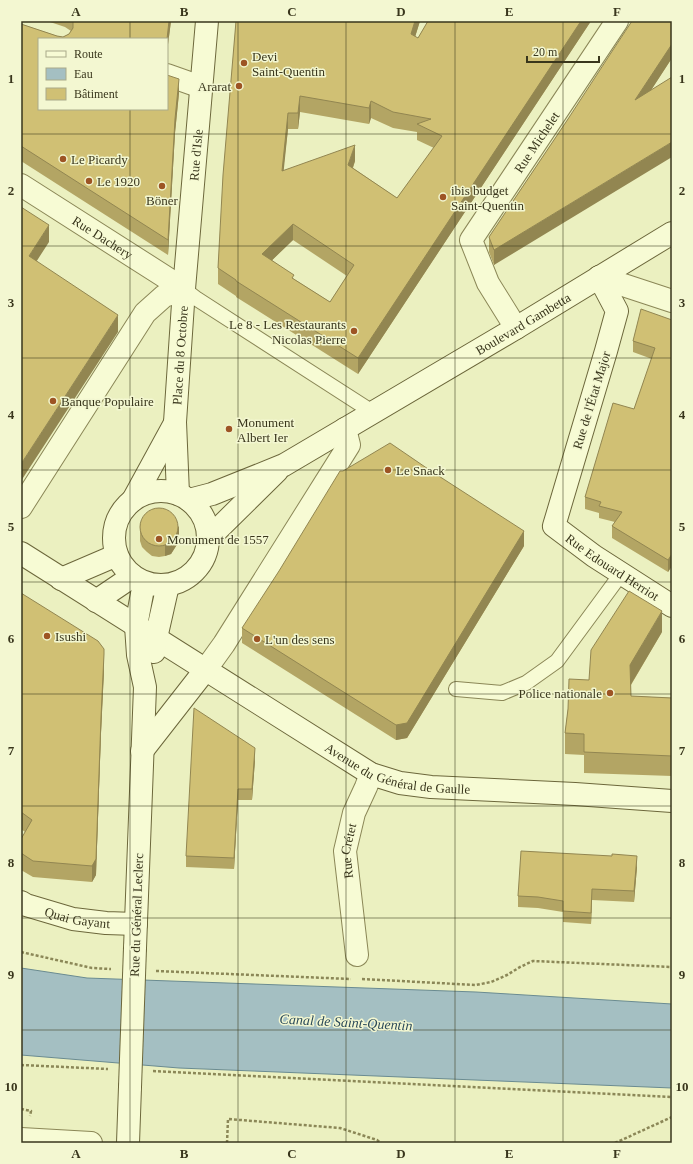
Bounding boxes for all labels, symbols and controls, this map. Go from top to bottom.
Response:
text: A [71,4,81,19]
text: B [180,4,189,19]
text: C [287,4,297,19]
text: D [396,4,406,19]
text: E [505,4,513,19]
text: F [613,4,621,19]
legend [38,38,168,110]
scale bar [527,38,599,64]
text: 20 m [533,45,558,59]
text: Route [74,47,103,61]
place label: Devi Saint-Quentin [252,49,325,79]
marker: Devi Saint-Quentin [239,58,249,68]
text: Eau [74,67,93,81]
text: 1 [8,71,14,86]
text: 1 [679,71,685,86]
place label: Ararat [198,79,231,94]
marker: Ararat [234,81,244,91]
text: Bâtiment [74,87,119,101]
street label: Rue Michelet [511,108,563,176]
street label: Rue d'Isle [186,128,206,181]
place label: Le Picardy [71,152,128,167]
marker: Le Picardy [58,154,68,164]
place label: Le 1920 [97,174,140,189]
marker: Le 1920 [84,176,94,186]
marker: Böner [157,181,167,191]
text: 2 [8,183,14,198]
place label: ibis budget Saint-Quentin [451,183,524,213]
text: 2 [679,183,685,198]
marker: ibis budget Saint-Quentin [438,192,448,202]
place label: Böner [146,193,179,208]
street label: Rue Dachery [70,213,136,263]
street label: Boulevard Gambetta [473,290,573,358]
text: 3 [8,295,15,310]
text: 3 [679,295,686,310]
street label: Place du 8 Octobre [169,305,191,405]
place label: Le 8 - Les Restaurants Nicolas Pierre [229,317,346,347]
marker: Le 8 - Les Restaurants Nicolas Pierre [349,326,359,336]
street label: Rue de l'État Major [569,349,614,451]
place label: Banque Populaire [61,394,154,409]
marker: Banque Populaire [48,396,58,406]
text: 4 [8,407,15,422]
text: 4 [679,407,686,422]
place label: Monument Albert Ier [237,415,294,445]
marker: Monument Albert Ier [224,424,234,434]
place label: Le Snack [396,463,445,478]
marker: Le Snack [383,465,393,475]
text: 5 [8,519,15,534]
text: 5 [679,519,686,534]
street label: Rue Edouard Herriot [563,531,662,604]
place label: Monument de 1557 [167,532,269,547]
marker: Monument de 1557 [154,534,164,544]
place label: Isushi [55,629,86,644]
text: 6 [8,631,15,646]
marker: Isushi [42,631,52,641]
text: 6 [679,631,686,646]
place label: L'un des sens [265,632,335,647]
marker: L'un des sens [252,634,262,644]
place label: Police nationale [519,686,602,701]
marker: Police nationale [605,688,615,698]
street label: Avenue du Général de Gaulle [322,740,471,797]
text: 7 [8,743,15,758]
text: 7 [679,743,686,758]
street label: Rue Crétet [337,821,359,879]
street label: Rue du Général Leclerc [127,853,146,977]
text: 8 [8,855,15,870]
text: 8 [679,855,686,870]
street label: Quai Gayant [43,904,111,931]
text: 9 [8,967,15,982]
text: 9 [679,967,686,982]
water label: Canal de Saint-Quentin [279,1012,413,1033]
text: 10 [5,1079,18,1094]
text: 10 [676,1079,689,1094]
text: A [71,1146,81,1161]
text: B [180,1146,189,1161]
text: C [287,1146,297,1161]
text: D [396,1146,406,1161]
text: E [505,1146,513,1161]
text: F [613,1146,621,1161]

